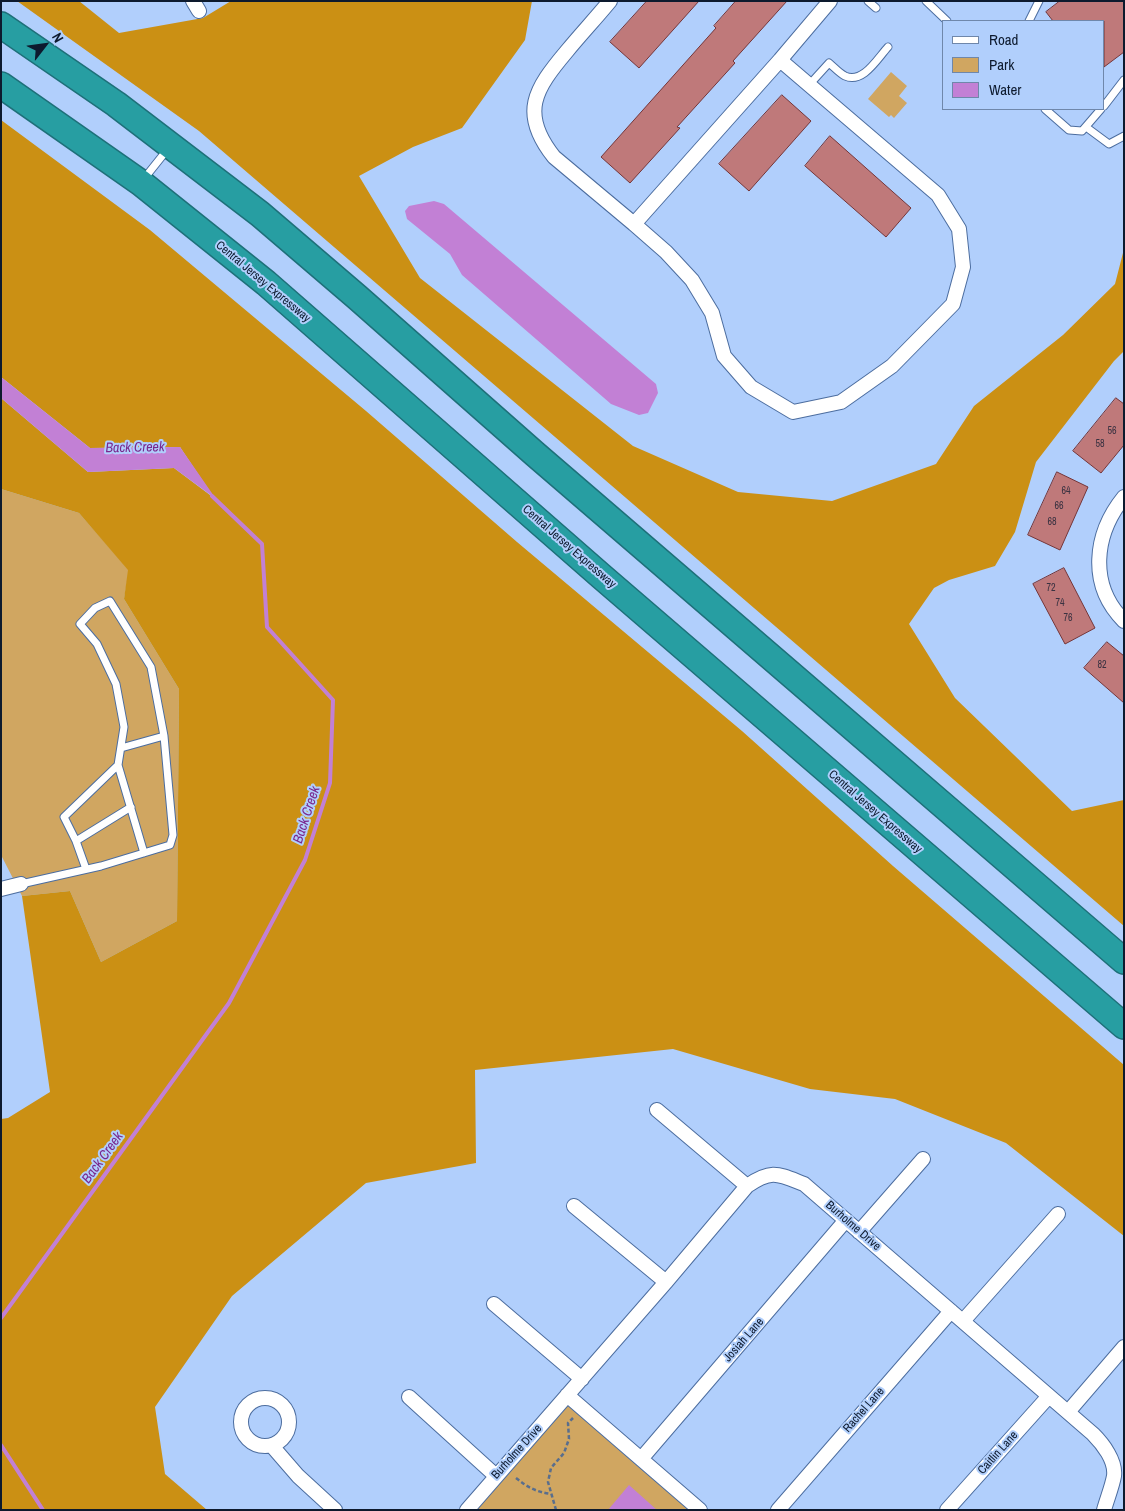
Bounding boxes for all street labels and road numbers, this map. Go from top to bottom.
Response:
street label: Central Jersey Expressway [213,238,313,326]
street label: Central Jersey Expressway [519,502,619,592]
street label: Central Jersey Expressway [825,767,925,857]
street label: Burholme Drive [822,1198,884,1254]
street label: Josiah Lane [721,1315,767,1365]
street label: Rachel Lane [840,1384,888,1436]
street label: Burholme Drive [489,1422,545,1482]
street label: Caitlin Lane [975,1428,1021,1478]

